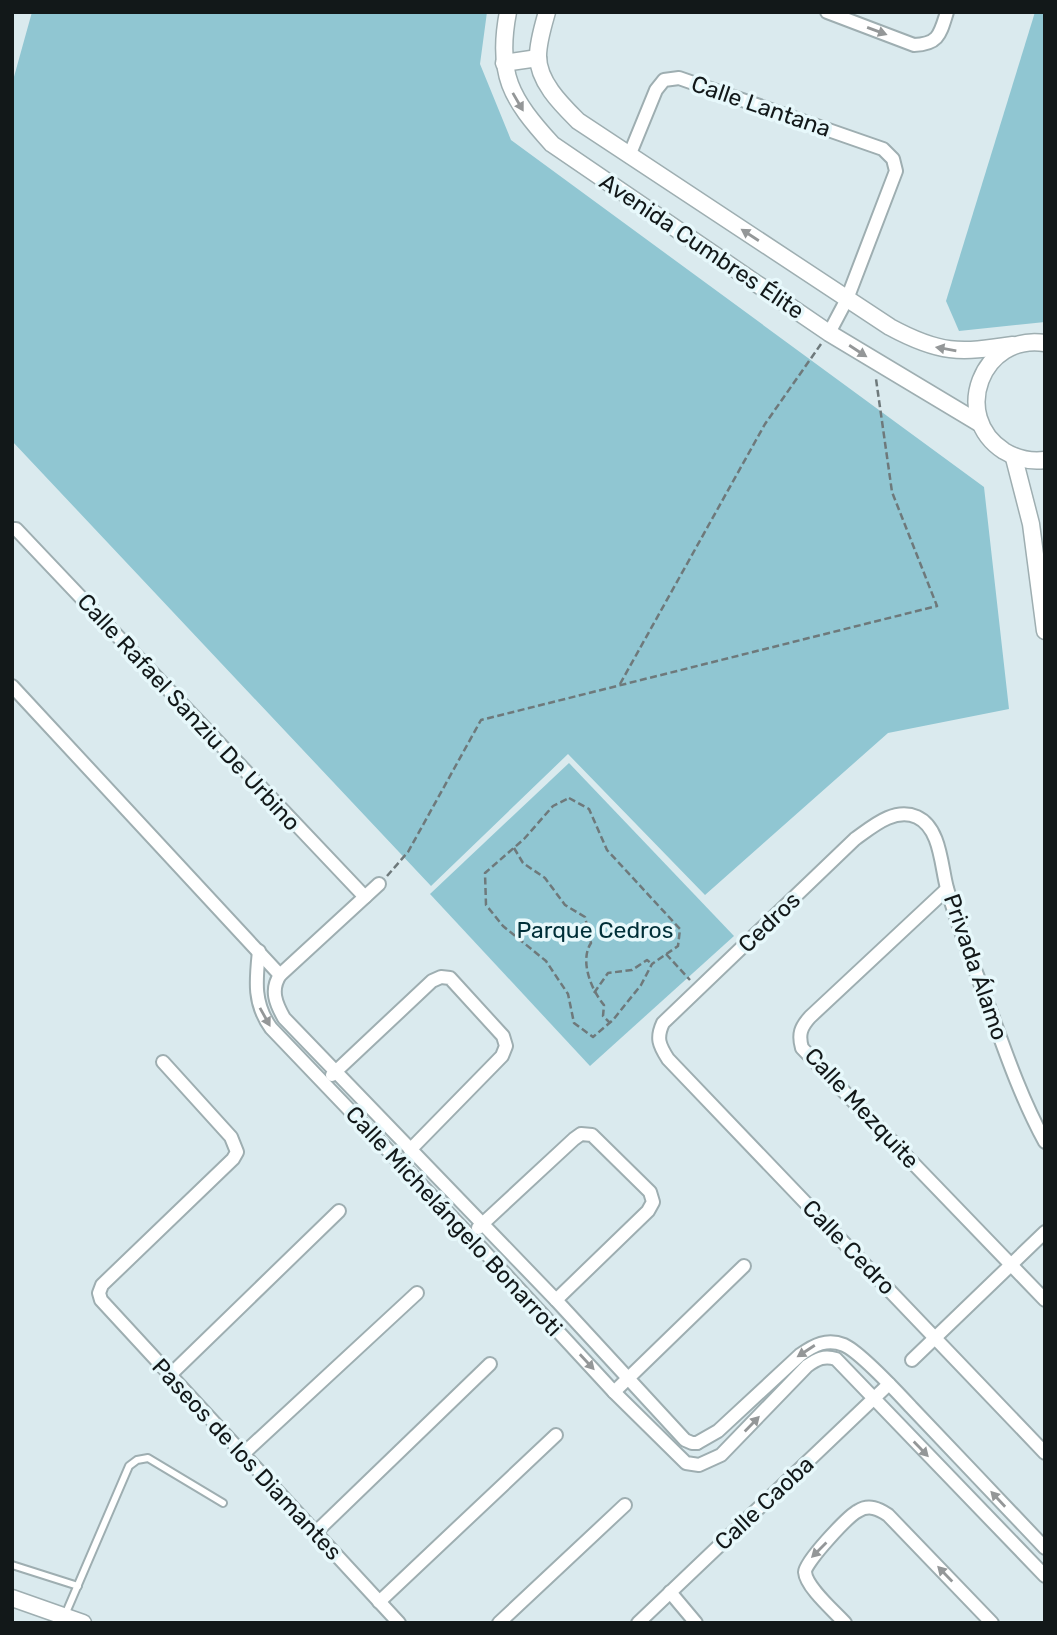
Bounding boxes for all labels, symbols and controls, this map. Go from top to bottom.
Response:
one-way arrow [867,26,888,37]
street label: Calle Lantana [688,69,834,143]
one-way arrow [512,92,524,111]
street label: Avenida Cumbres Élite [595,167,809,325]
one-way arrow [741,229,760,242]
one-way arrow [935,343,957,354]
one-way arrow [848,344,867,357]
street label: Calle Rafael Sanziu De Urbino [72,588,306,836]
street label: Cedros [732,886,806,958]
street label: Privada Álamo [938,890,1014,1044]
park label: Parque Cedros [516,916,674,944]
one-way arrow [259,1007,271,1027]
street label: Calle Mezquite [799,1042,925,1174]
street label: Calle Michelángelo Bonarroti [340,1100,568,1342]
street label: Calle Cedro [797,1194,901,1300]
one-way arrow [796,1345,816,1358]
street label: Paseos de los Diamantes [146,1352,348,1566]
one-way arrow [578,1353,594,1370]
one-way arrow [743,1415,760,1432]
one-way arrow [913,1440,930,1457]
street label: Calle Caoba [709,1450,819,1556]
one-way arrow [990,1491,1006,1508]
one-way arrow [810,1541,827,1558]
one-way arrow [937,1566,953,1583]

